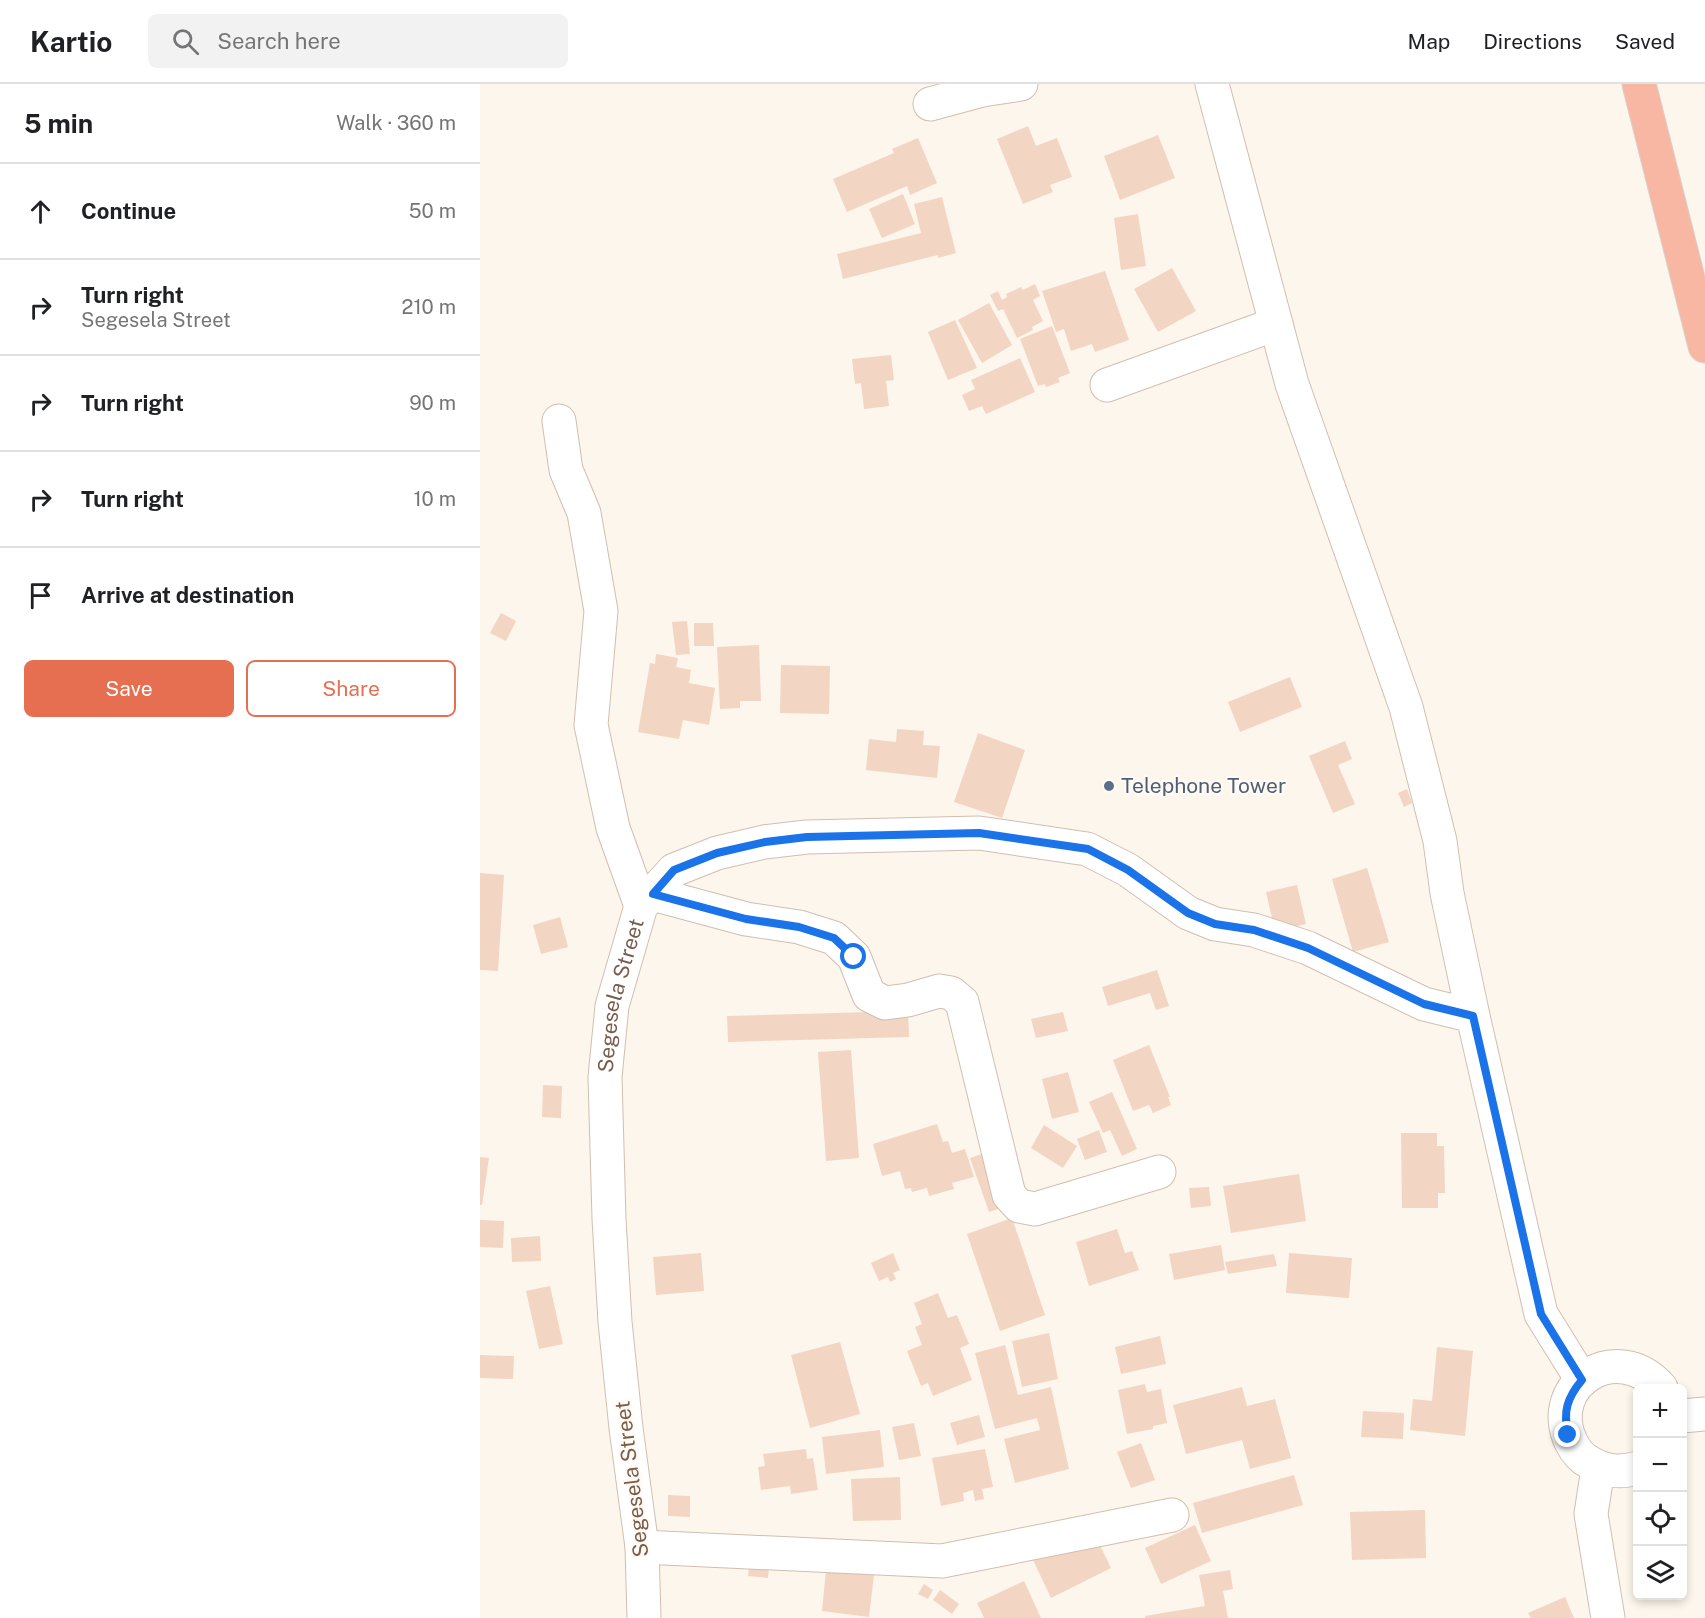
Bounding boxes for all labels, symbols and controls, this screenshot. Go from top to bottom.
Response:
search box [148,14,568,68]
text: Kartio [30,25,112,58]
icon: search [169,25,202,58]
text: Search here [217,28,341,54]
text: Map [1408,29,1450,54]
text: Directions [1483,29,1582,54]
text: Saved [1615,29,1675,54]
text: 5 min [24,108,93,139]
text: Walk · 360 m [336,111,456,135]
icon: ahead [24,195,57,228]
text: Continue [81,198,176,224]
text: 50 m [409,199,456,223]
text: Turn right [81,282,184,308]
icon: right [24,291,57,324]
text: 210 m [402,295,456,319]
text: Segesela Street [81,308,231,332]
icon: right [24,387,57,420]
text: Turn right [81,390,184,416]
text: 90 m [409,391,456,415]
icon: right [24,483,57,516]
text: Turn right [81,486,184,512]
text: 10 m [413,487,456,511]
icon: arrive [24,579,57,612]
text: Arrive at destination [81,582,294,608]
button: Save [24,660,234,717]
button: Share [246,660,456,717]
place label: Telephone Tower [1121,773,1286,798]
marker: Telephone Tower [1102,779,1116,793]
street label: Segesela Street [592,916,649,1074]
route start [840,943,866,969]
map controls [1633,1384,1687,1600]
button: + [1633,1384,1687,1438]
street label: Segesela Street [610,1399,653,1559]
route end [1554,1421,1580,1447]
button: − [1633,1438,1687,1492]
button: locate [1633,1492,1687,1546]
button: layers [1633,1546,1687,1600]

